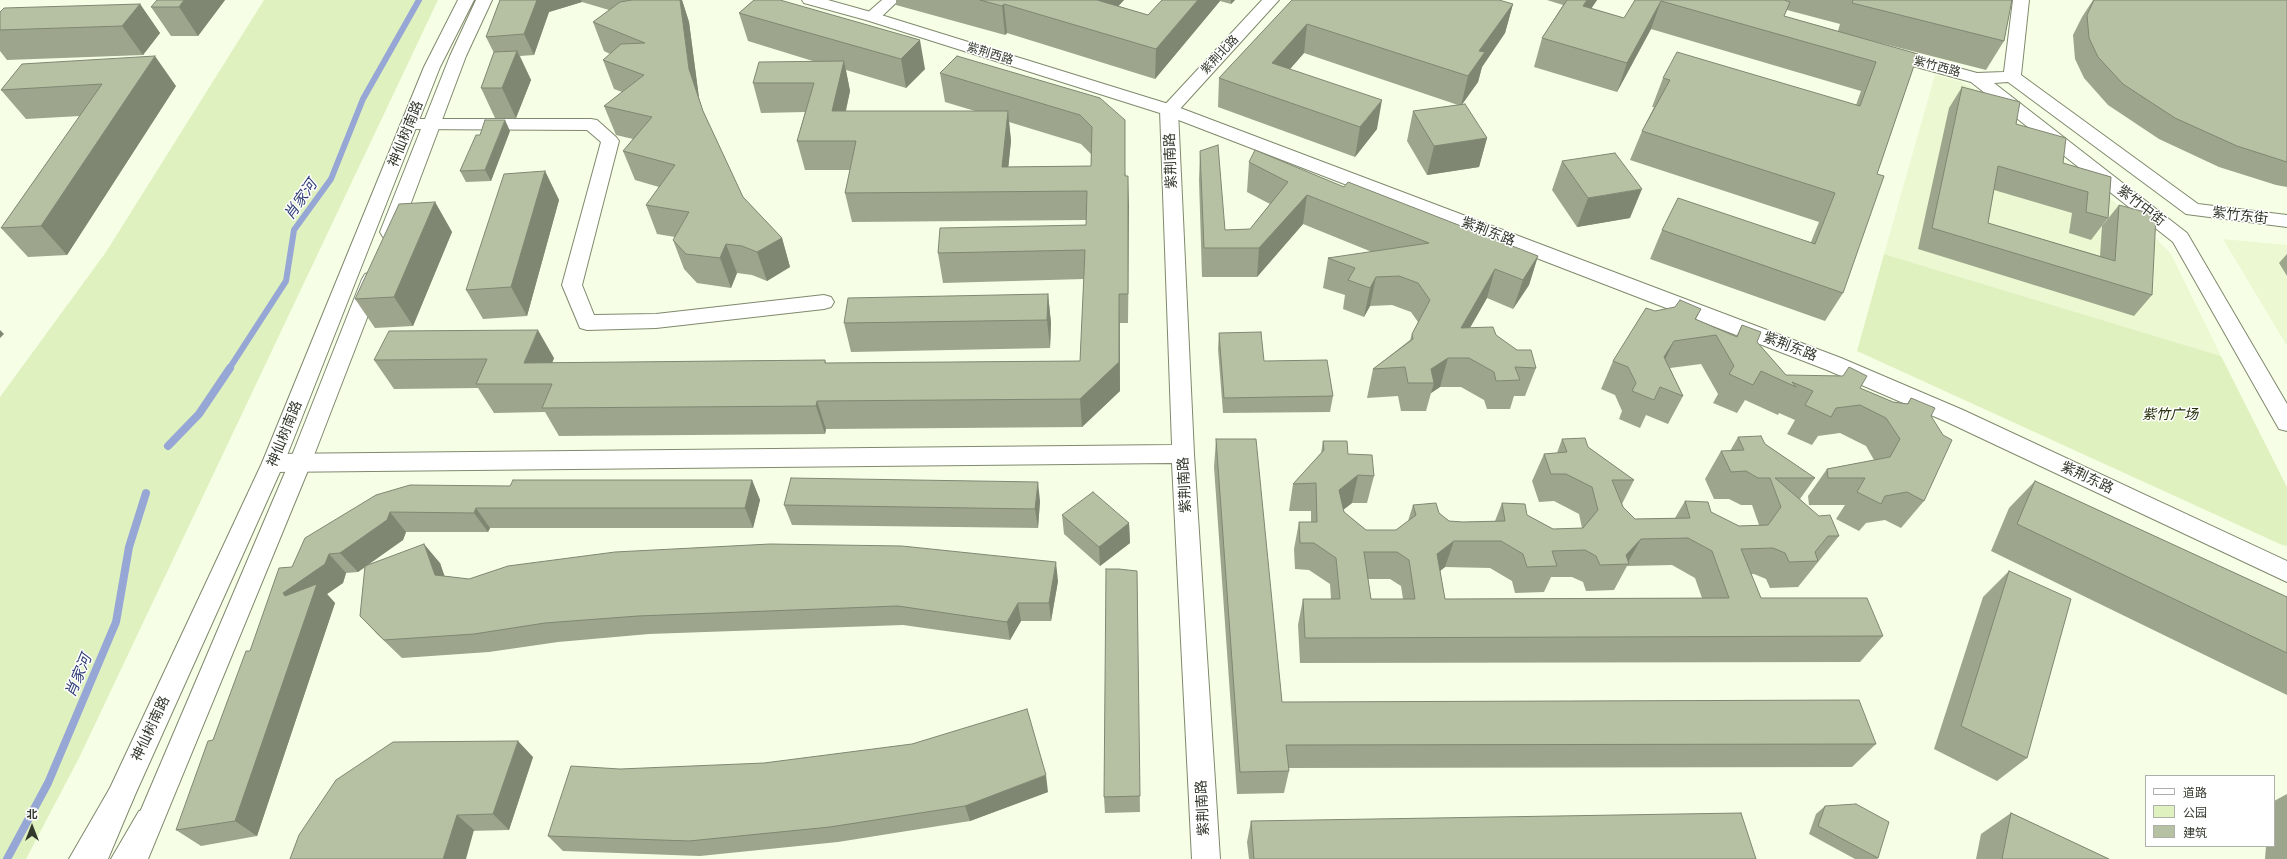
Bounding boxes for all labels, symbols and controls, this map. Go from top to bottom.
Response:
street label: 紫荆北路 [1198,33,1242,77]
street label: 紫荆西路 [965,40,1015,68]
street label: 紫竹西路 [1912,54,1962,80]
street label: 神仙树南路 [385,98,427,170]
street label: 紫荆南路 [1162,133,1180,189]
water label: 肖家河 [281,176,321,224]
street label: 紫竹中街 [2114,182,2168,230]
street label: 紫竹东街 [2211,204,2269,228]
street label: 紫荆东路 [1459,214,1517,250]
street label: 紫荆东路 [1761,329,1819,365]
street label: 神仙树南路 [264,398,306,470]
park label: 紫竹广场 [2142,407,2198,423]
street label: 紫荆南路 [1175,457,1195,513]
street label: 紫荆东路 [2058,459,2116,497]
water label: 肖家河 [62,652,96,700]
street label: 神仙树南路 [129,694,173,764]
legend [2145,775,2275,847]
street label: 紫荆南路 [1193,780,1213,836]
text: 道路 [2183,786,2207,800]
text: 公园 [2183,806,2207,820]
north arrow [12,807,52,847]
text: 北 [27,808,38,821]
text: 建筑 [2183,826,2207,840]

